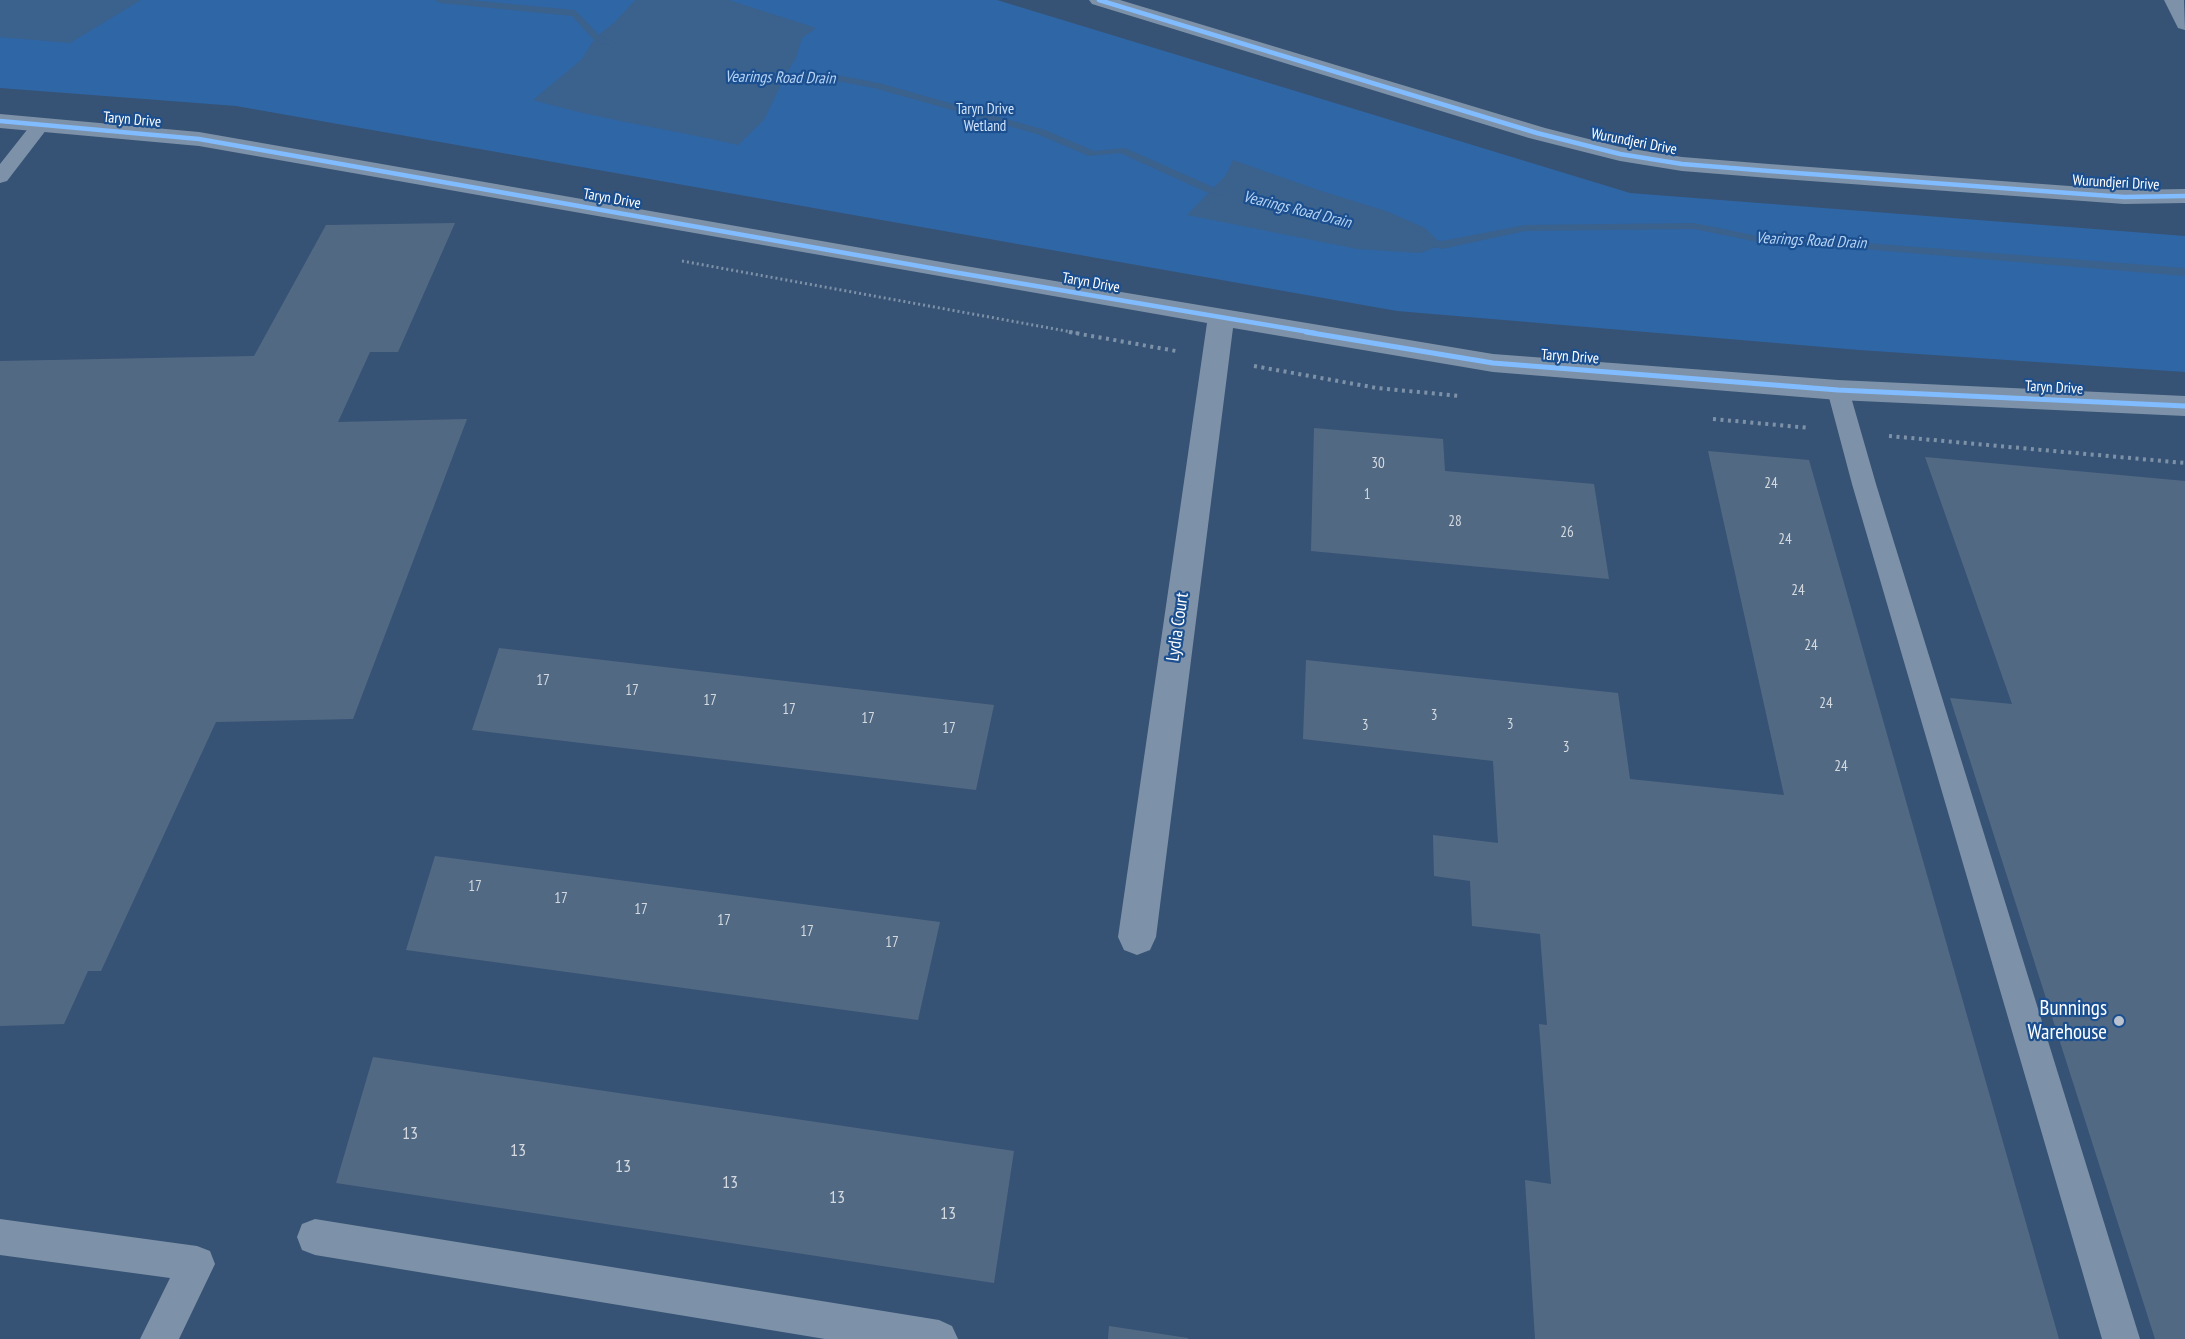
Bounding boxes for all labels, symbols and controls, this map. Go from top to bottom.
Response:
water label: Vearings Road Drain [725,67,835,89]
park label: Taryn Drive Wetland [956,101,1014,136]
street label: Taryn Drive [102,108,162,132]
street label: Wurundjeri Drive [1590,125,1678,159]
street label: Wurundjeri Drive [2072,172,2160,194]
street label: Taryn Drive [582,185,642,213]
water label: Vearings Road Drain [1241,187,1353,233]
water label: Vearings Road Drain [1755,229,1867,253]
street label: Taryn Drive [1061,269,1121,297]
street label: Taryn Drive [1540,346,1600,368]
street label: Taryn Drive [2024,377,2084,399]
house number: 30 [1371,455,1385,473]
house number: 24 [1764,475,1778,493]
house number: 1 [1364,486,1370,504]
house number: 28 [1448,513,1462,531]
house number: 26 [1560,524,1574,542]
house number: 24 [1778,531,1792,549]
house number: 24 [1791,582,1805,600]
street label: Lydia Court [1162,591,1194,663]
house number: 24 [1804,637,1818,655]
house number: 17 [536,672,550,690]
house number: 17 [625,682,639,700]
house number: 17 [703,692,717,710]
house number: 24 [1819,695,1833,713]
house number: 17 [782,701,796,719]
house number: 3 [1431,707,1437,725]
house number: 17 [861,710,875,728]
house number: 3 [1507,716,1513,734]
house number: 3 [1362,717,1368,735]
house number: 17 [942,720,956,738]
house number: 3 [1563,739,1569,757]
house number: 24 [1834,758,1848,776]
house number: 17 [468,878,482,896]
house number: 17 [554,890,568,908]
house number: 17 [634,901,648,919]
house number: 17 [717,912,731,930]
house number: 17 [800,923,814,941]
house number: 17 [885,934,899,952]
place label: Bunnings Warehouse [2028,996,2107,1046]
marker: Bunnings Warehouse [2112,1014,2126,1028]
house number: 13 [402,1123,418,1145]
house number: 13 [510,1140,526,1162]
house number: 13 [615,1156,631,1178]
house number: 13 [722,1172,738,1194]
house number: 13 [829,1187,845,1209]
house number: 13 [940,1203,956,1225]

